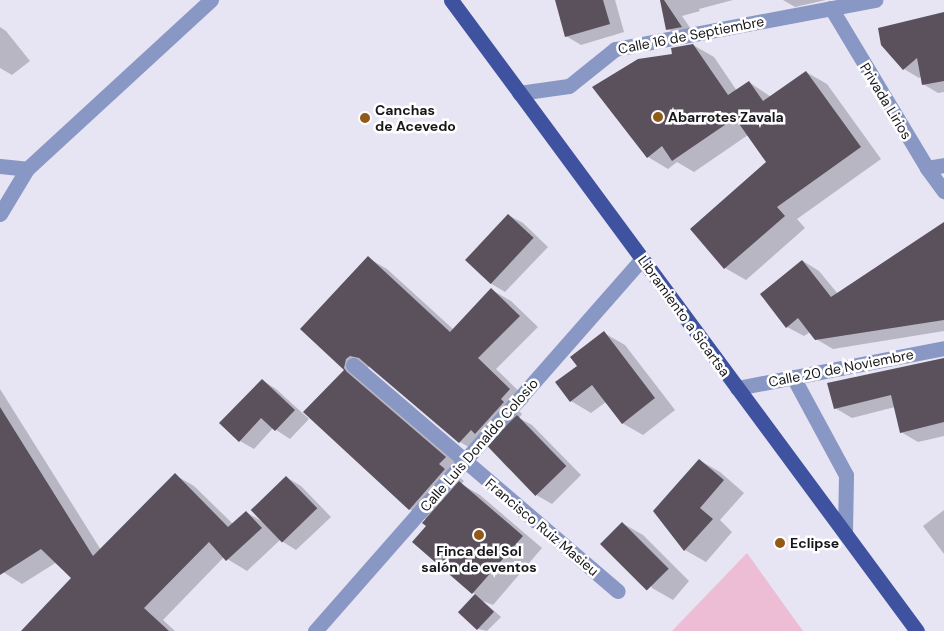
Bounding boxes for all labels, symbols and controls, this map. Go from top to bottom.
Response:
street label: Calle 16 de Septiembre [617,13,765,57]
street label: Privada Lirios [857,60,915,142]
place label: Canchas de Acevedo [375,102,456,134]
place label: Abarrotes Zavala [668,109,784,125]
marker: Abarrotes Zavala [652,111,664,123]
marker: Canchas de Acevedo [359,112,371,124]
street label: Libramiento a Sicartsa [635,252,733,380]
street label: Calle 20 de Noviembre [767,346,915,390]
street label: Calle Luis Donaldo Colosio [417,375,541,515]
street label: Francisco Ruiz Masieu [482,475,602,579]
marker: Finca del Sol salón de eventos [473,529,485,541]
place label: Eclipse [790,535,839,551]
marker: Eclipse [774,537,786,549]
place label: Finca del Sol salón de eventos [421,543,537,576]

